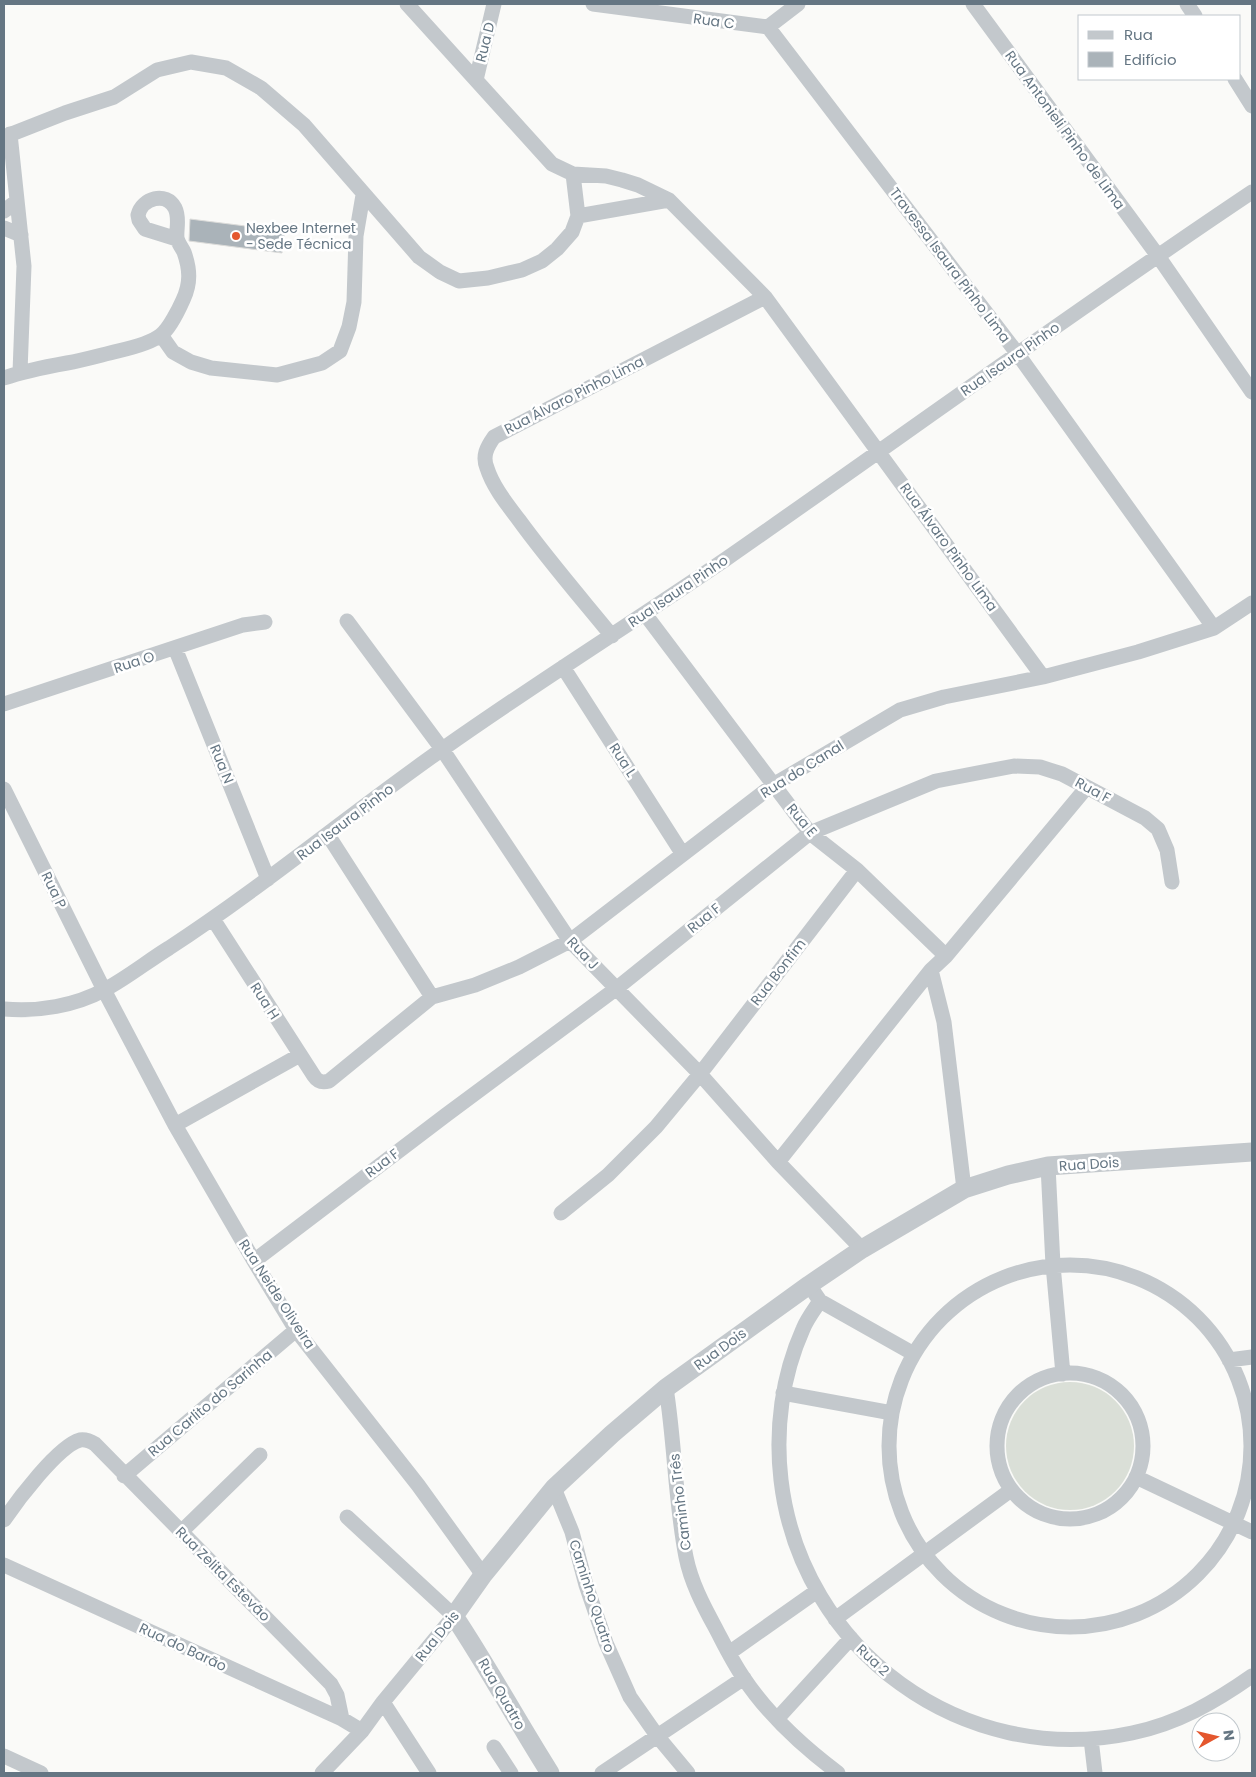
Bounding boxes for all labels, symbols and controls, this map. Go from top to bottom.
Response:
street label: Rua C [692,8,736,34]
legend [1078,15,1241,80]
street label: Rua D [470,20,500,64]
text: Rua [1124,24,1153,45]
street label: Rua Antonieli Pinho de Lima [1000,46,1130,214]
text: Edifício [1124,49,1177,70]
street label: Travessa Isaura Pinho Lima [885,183,1015,347]
place label: Nexbee Internet - Sede Técnica [246,218,356,254]
marker: Nexbee Internet - Sede Técnica [230,230,242,242]
street label: Rua Isaura Pinho [956,317,1064,401]
street label: Rua Álvaro Pinho Lima [501,351,647,439]
street label: Rua Álvaro Pinho Lima [896,479,1002,615]
street label: Rua Isaura Pinho [624,550,732,632]
street label: Rua O [111,646,157,678]
street label: Rua do Canal [756,735,848,803]
street label: Rua L [605,739,641,781]
street label: Rua N [205,741,239,787]
street label: Rua F [1072,772,1114,808]
street label: Rua Isaura Pinho [292,779,398,865]
street label: Rua E [782,799,822,841]
street label: Rua P [37,868,71,912]
street label: Rua F [683,898,725,938]
street label: Rua J [563,932,603,974]
street label: Rua Bonfim [746,934,810,1010]
street label: Rua H [246,979,284,1023]
street label: Rua F [361,1144,403,1182]
street label: Rua Dois [1058,1152,1120,1176]
street label: Rua Neide Oliveira [234,1235,320,1353]
street label: Rua Dois [690,1323,750,1375]
street label: Rua Carlito do Sarinha [144,1345,276,1461]
street label: Caminho Três [664,1452,696,1552]
street label: Rua Zelita Estevão [171,1522,275,1626]
street label: Caminho Quatro [564,1537,620,1655]
street label: Rua Dois [410,1606,464,1666]
street label: Rua do Barão [136,1618,230,1676]
street label: Rua 2 [852,1639,894,1681]
street label: Rua Quatro [473,1655,531,1733]
north arrow [1191,1712,1241,1762]
text: N [1218,1729,1240,1742]

